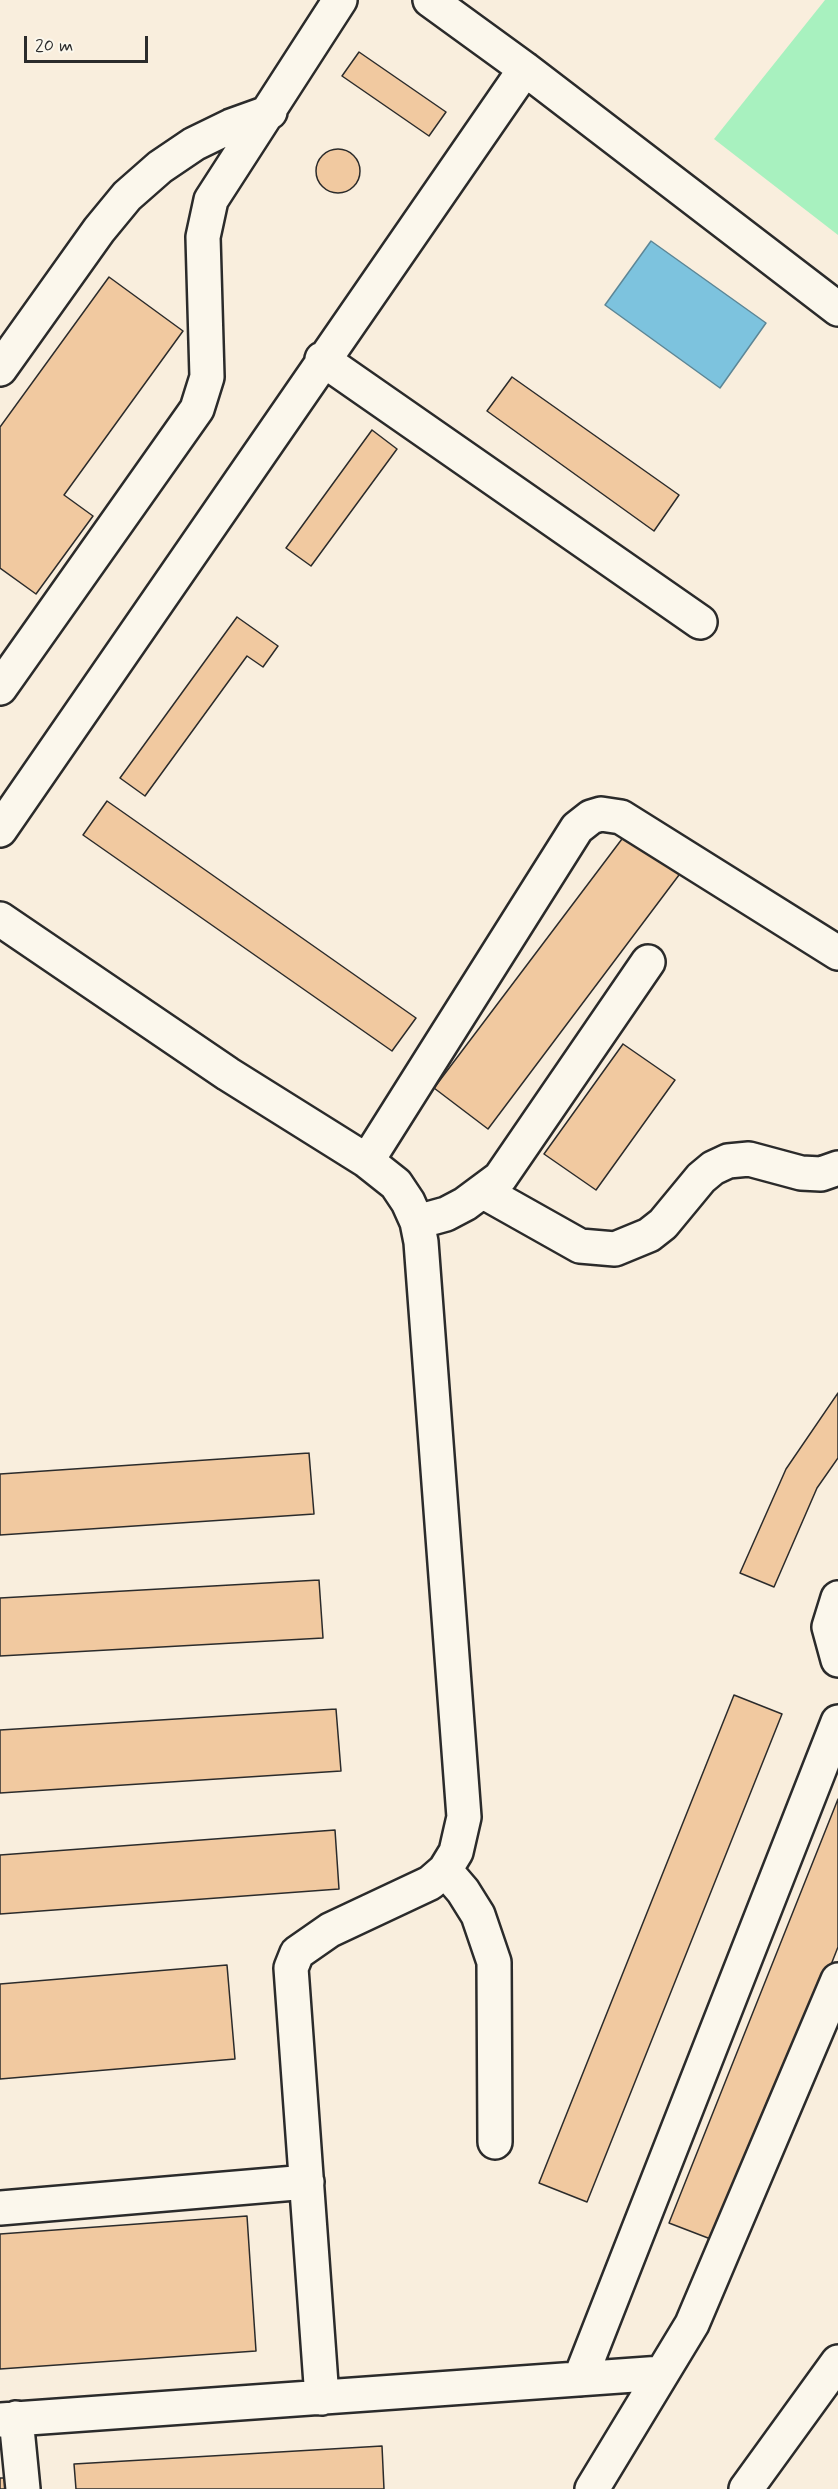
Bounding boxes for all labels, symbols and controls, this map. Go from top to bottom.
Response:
scale bar [27,24,152,62]
text: 20 m [35,34,73,58]

